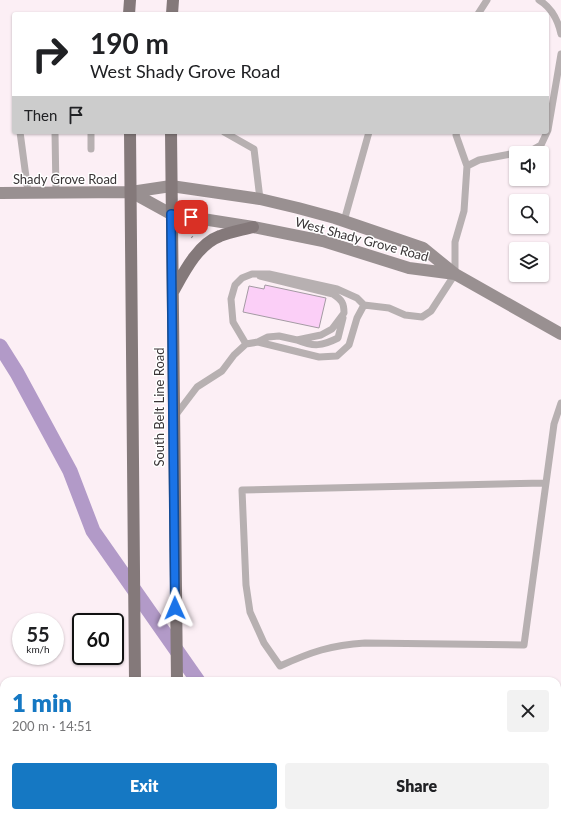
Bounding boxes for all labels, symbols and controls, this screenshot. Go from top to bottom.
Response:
text: 190 m [90,26,169,60]
icon: right [24,28,76,80]
text: West Shady Grove Road [90,60,280,82]
icon: arrive [65,104,87,126]
text: Then [24,106,57,124]
map controls [509,146,549,282]
button: sound [509,146,549,186]
street label: Shady Grove Road [13,171,117,187]
button: search [509,194,549,234]
pin [174,200,208,234]
icon: arrive [180,206,202,228]
street label: West Shady Grove Road [294,213,430,265]
button: layers [509,242,549,282]
street label: South Belt Line Road [151,347,167,467]
position arrow [154,587,196,629]
speed limit sign: 60 [72,613,124,665]
text: 55 [26,622,50,646]
text: km/h [26,643,50,655]
text: 1 min [12,688,72,717]
button: close [507,690,549,732]
text: 200 m · 14:51 [12,718,92,734]
button: Exit [12,763,277,809]
button: Share [285,763,549,809]

